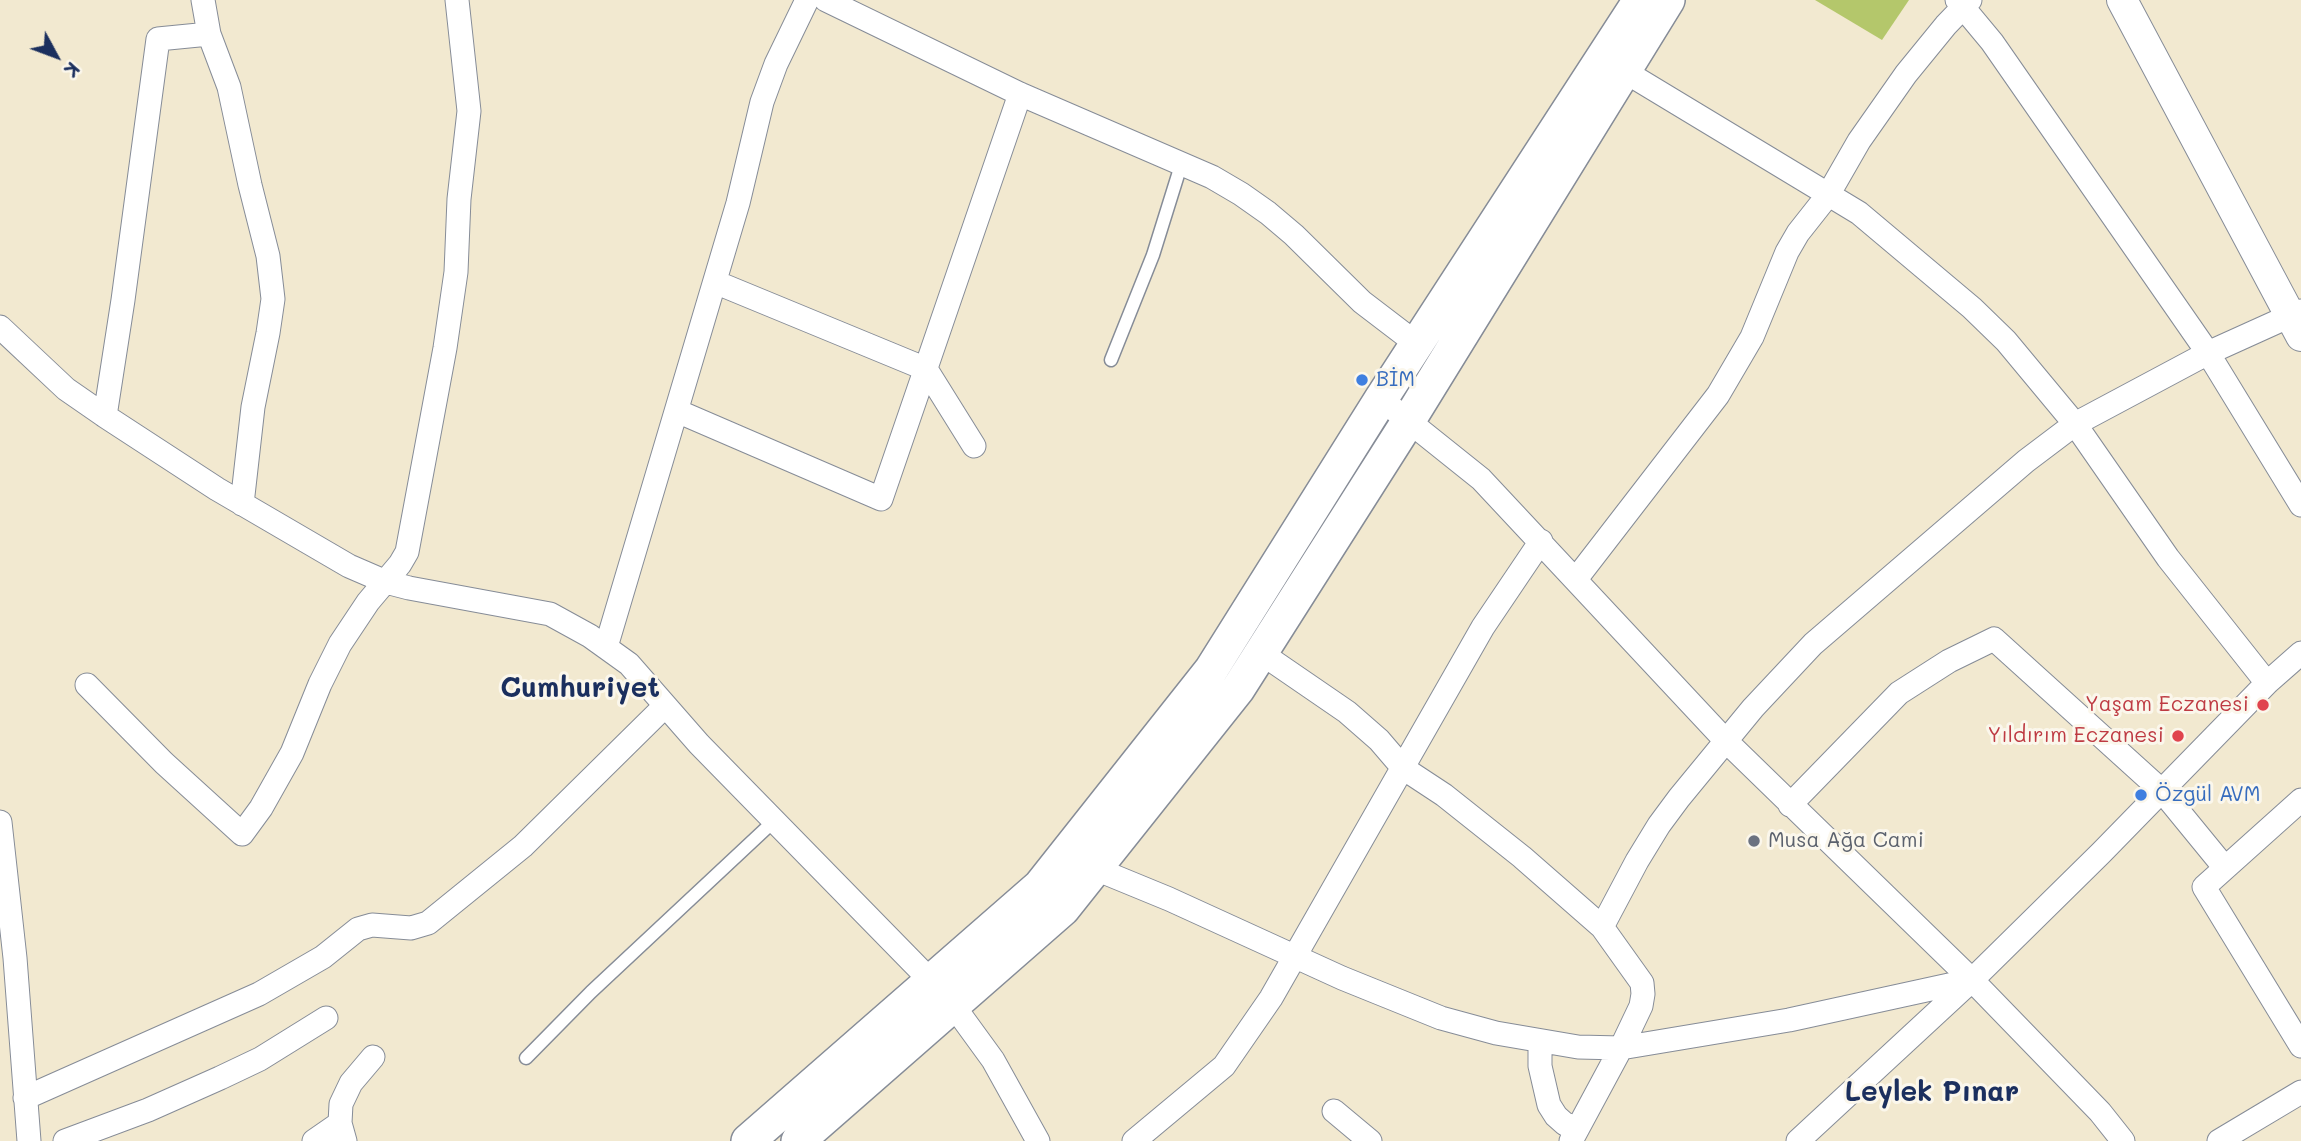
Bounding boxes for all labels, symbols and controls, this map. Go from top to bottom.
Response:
north arrow [21,21,91,91]
text: K [59,57,86,83]
place label: BİM [1376,367,1415,393]
marker: BİM [1354,372,1370,388]
district label: Cumhuriyet [500,671,660,705]
place label: Yaşam Eczanesi [2085,692,2249,718]
marker: Yaşam Eczanesi [2255,697,2271,713]
place label: Yıldırım Eczanesi [1987,723,2164,749]
marker: Yıldırım Eczanesi [2170,728,2186,744]
place label: Özgül AVM [2155,782,2261,808]
marker: Özgül AVM [2133,787,2149,803]
place label: Musa Ağa Cami [1768,828,1924,854]
marker: Musa Ağa Cami [1746,833,1762,849]
district label: Leylek Pınar [1845,1075,2019,1109]

